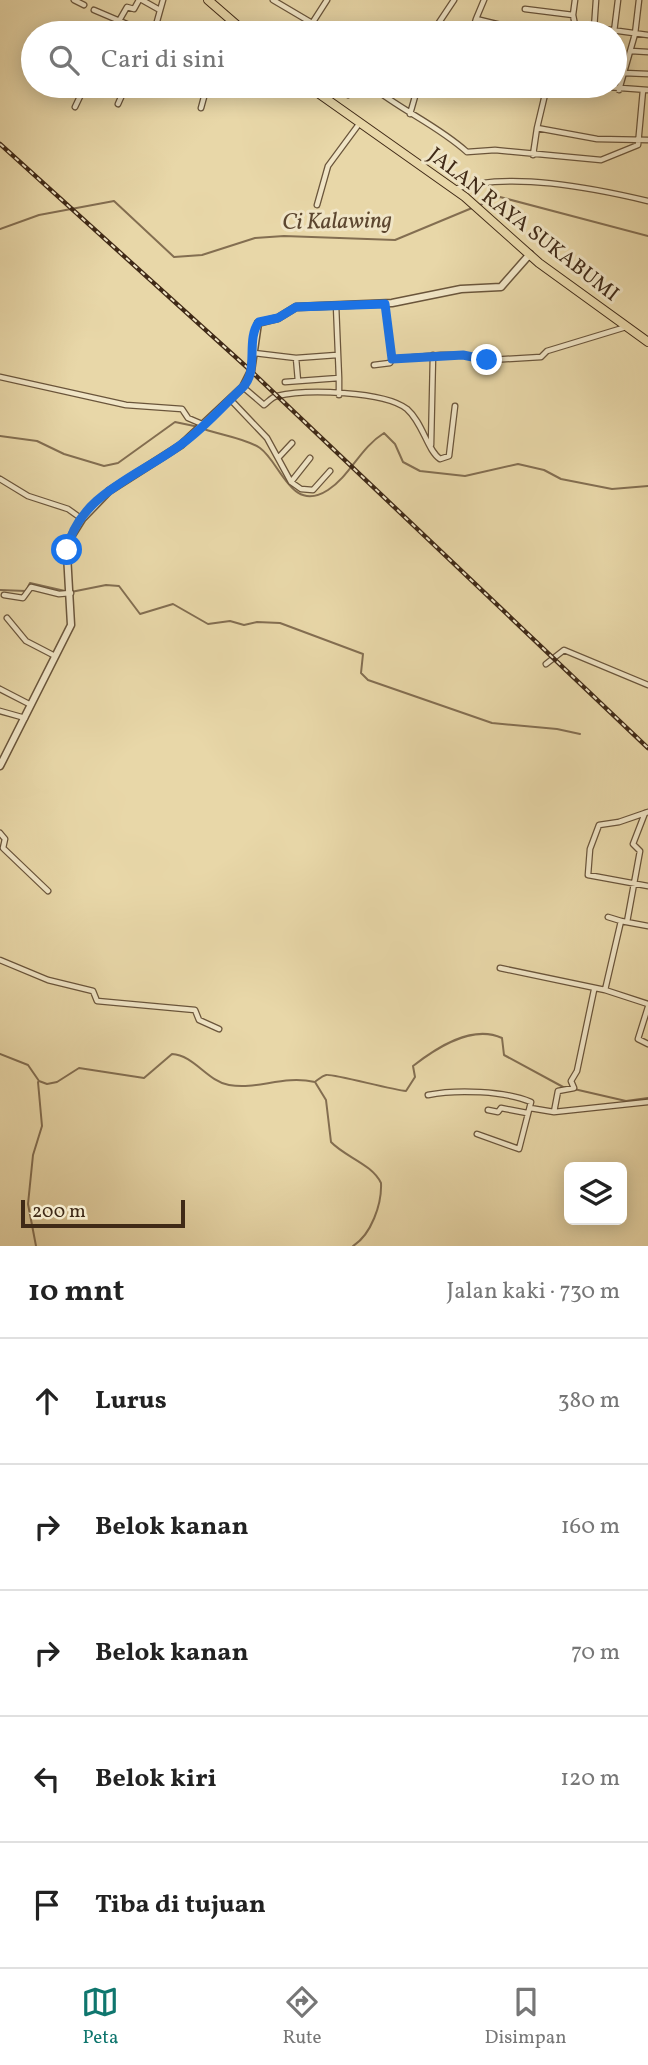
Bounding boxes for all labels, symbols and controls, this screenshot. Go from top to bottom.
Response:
search box [21,21,627,98]
icon: search [45,41,83,79]
text: Cari di sini [101,42,225,78]
street label: JALAN RAYA SUKABUMI [421,141,625,309]
water label: Ci Kalawing [282,205,392,239]
route end [471,344,502,375]
route start [51,534,82,565]
map controls [564,1162,627,1225]
button: layers [564,1162,627,1225]
scale bar [21,1197,186,1229]
text: 200 m [32,1199,86,1225]
text: 10 mnt [28,1271,124,1313]
text: Jalan kaki · 730 m [447,1276,620,1308]
icon: ahead [28,1382,66,1420]
text: Lurus [95,1383,167,1419]
text: 380 m [558,1385,620,1417]
icon: right [28,1508,66,1546]
text: Belok kanan [95,1509,249,1545]
text: 160 m [561,1511,620,1543]
icon: right [28,1634,66,1672]
text: Belok kanan [95,1635,249,1671]
text: 70 m [571,1637,620,1669]
icon: left [28,1760,66,1798]
text: Belok kiri [95,1761,217,1797]
text: 120 m [560,1763,620,1795]
icon: arrive [28,1886,66,1924]
text: Tiba di tujuan [95,1887,266,1923]
tab: Peta [81,1983,119,2051]
tab: Rute [282,1983,322,2051]
tab: Disimpan [485,1983,567,2051]

